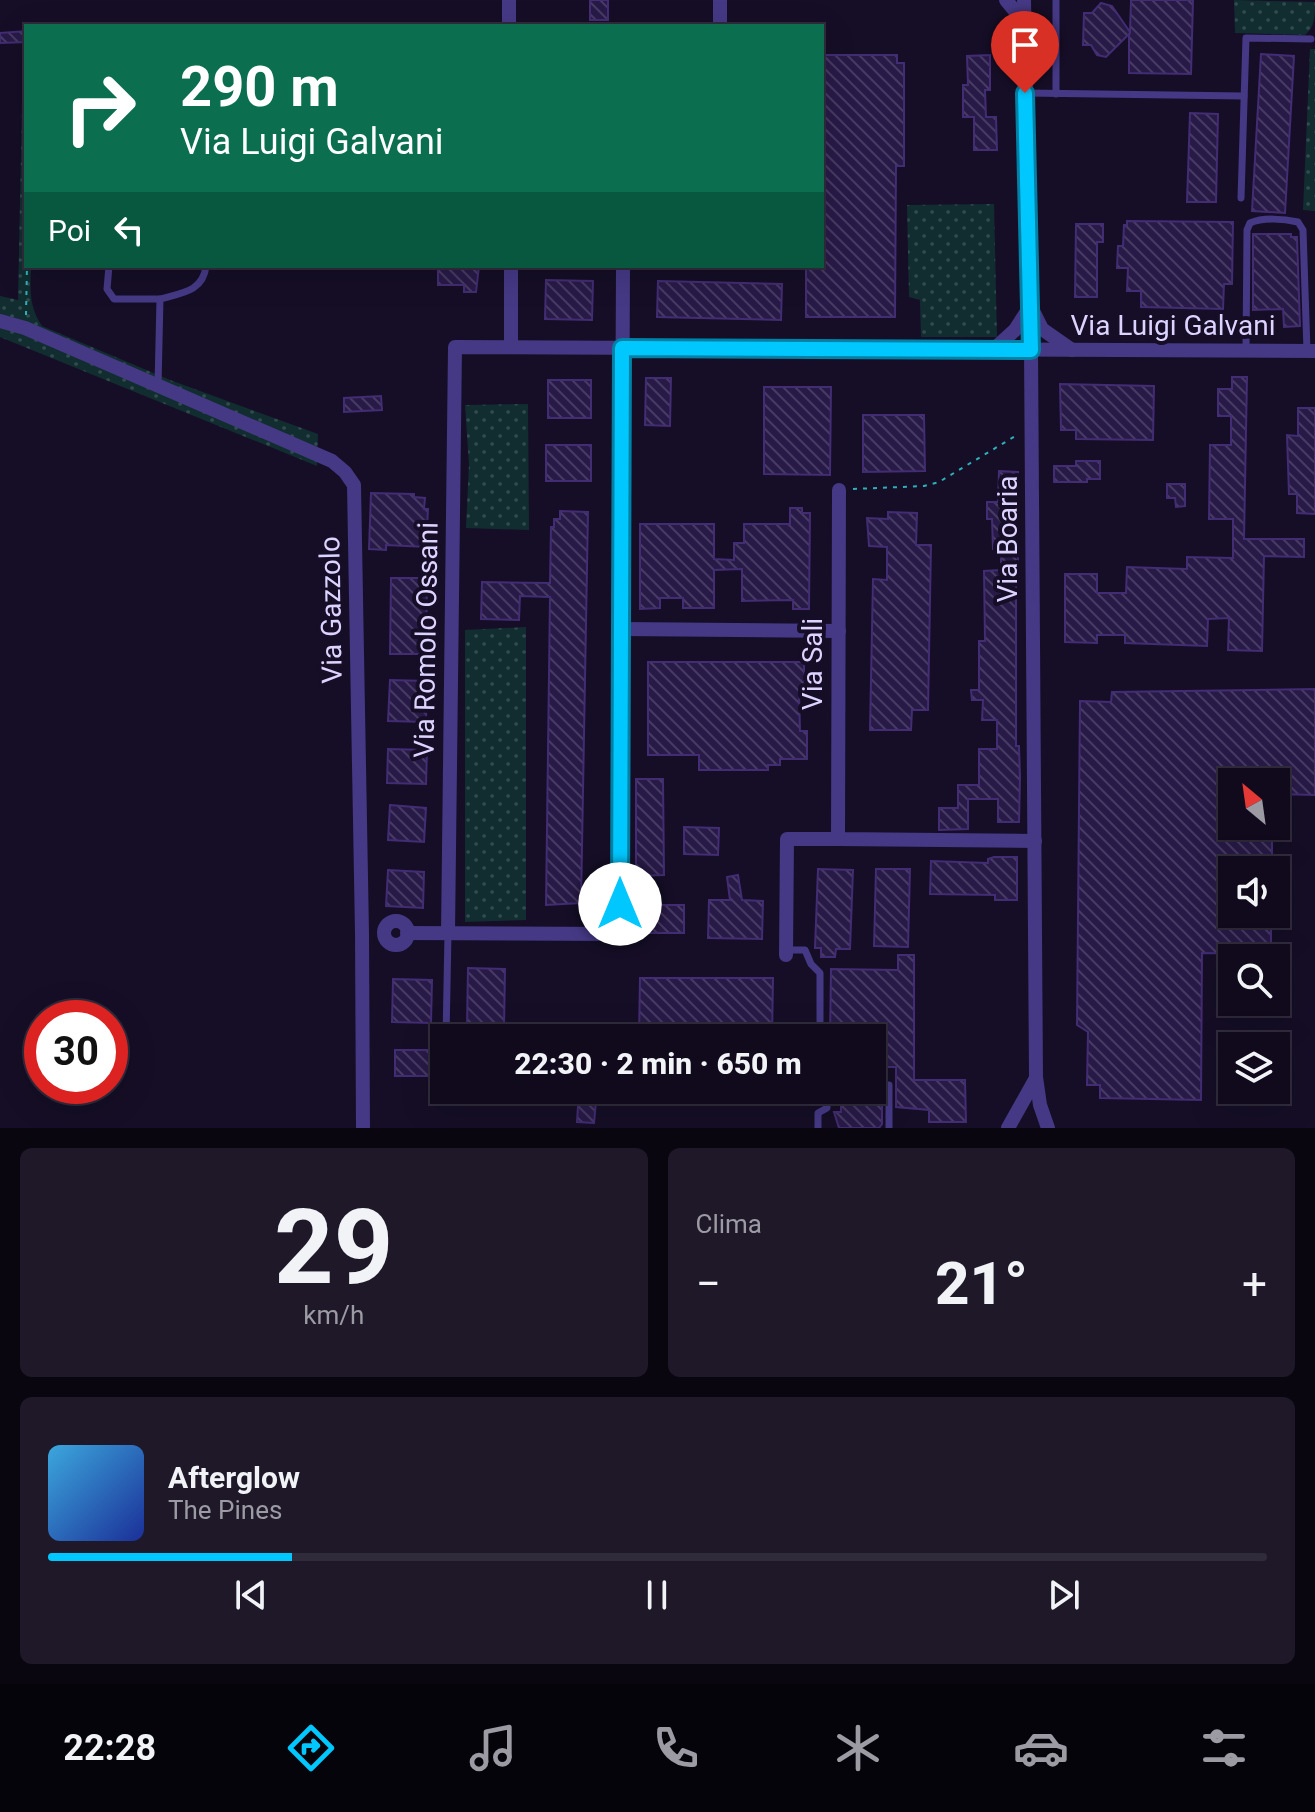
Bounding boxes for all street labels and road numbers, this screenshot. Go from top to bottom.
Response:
street label: Via Luigi Galvani [1071,309,1275,342]
street label: Via Boaria [991,476,1024,602]
street label: Via Romolo Ossani [407,522,445,758]
street label: Via Gazzolo [313,536,349,684]
street label: Via Sali [796,618,829,710]

